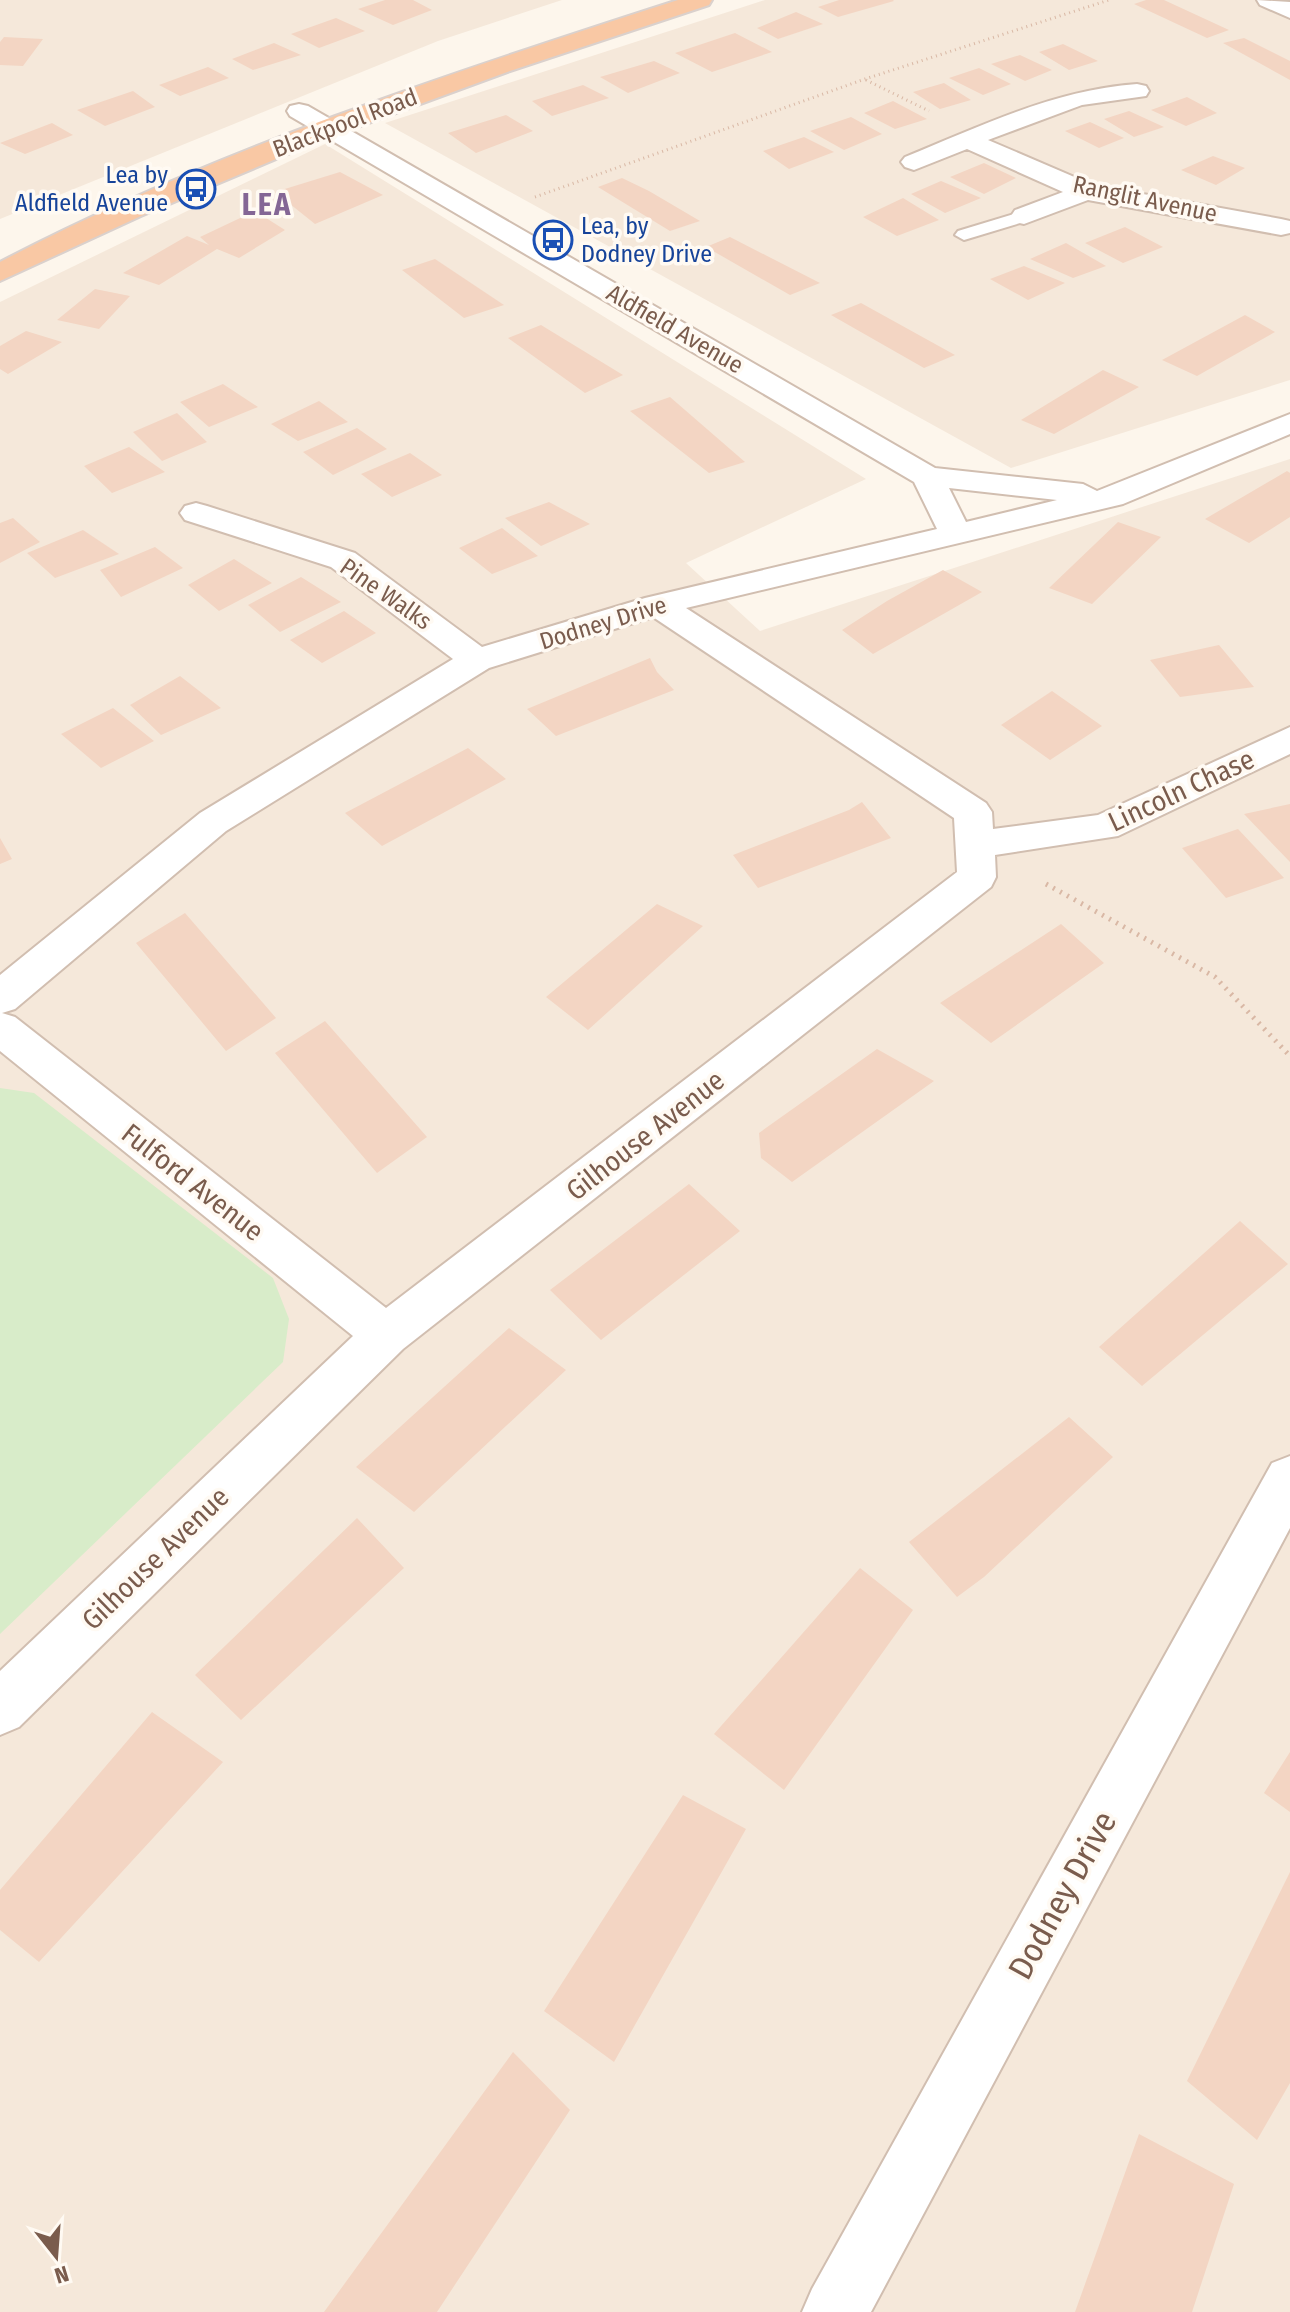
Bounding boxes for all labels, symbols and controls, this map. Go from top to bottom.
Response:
street label: Blackpool Road [269,83,421,163]
place label: Lea by Aldfield Avenue [15,161,168,217]
bus stop icon: Lea by Aldfield Avenue [175,168,217,210]
street label: Ranglit Avenue [1070,170,1220,228]
district label: LEA [242,187,292,223]
place label: Lea, by Dodney Drive [581,212,712,268]
bus stop icon: Lea, by Dodney Drive [532,219,574,261]
street label: Aldfield Avenue [602,279,748,379]
street label: Pine Walks [335,552,437,636]
street label: Dodney Drive [536,590,670,656]
street label: Lincoln Chase [1103,742,1259,839]
street label: Gilhouse Avenue [560,1064,731,1207]
street label: Fulford Avenue [115,1117,270,1248]
street label: Gilhouse Avenue [75,1480,236,1637]
street label: Dodney Drive [1000,1804,1125,1986]
north arrow [16,2216,96,2296]
text: N [51,2260,72,2289]

